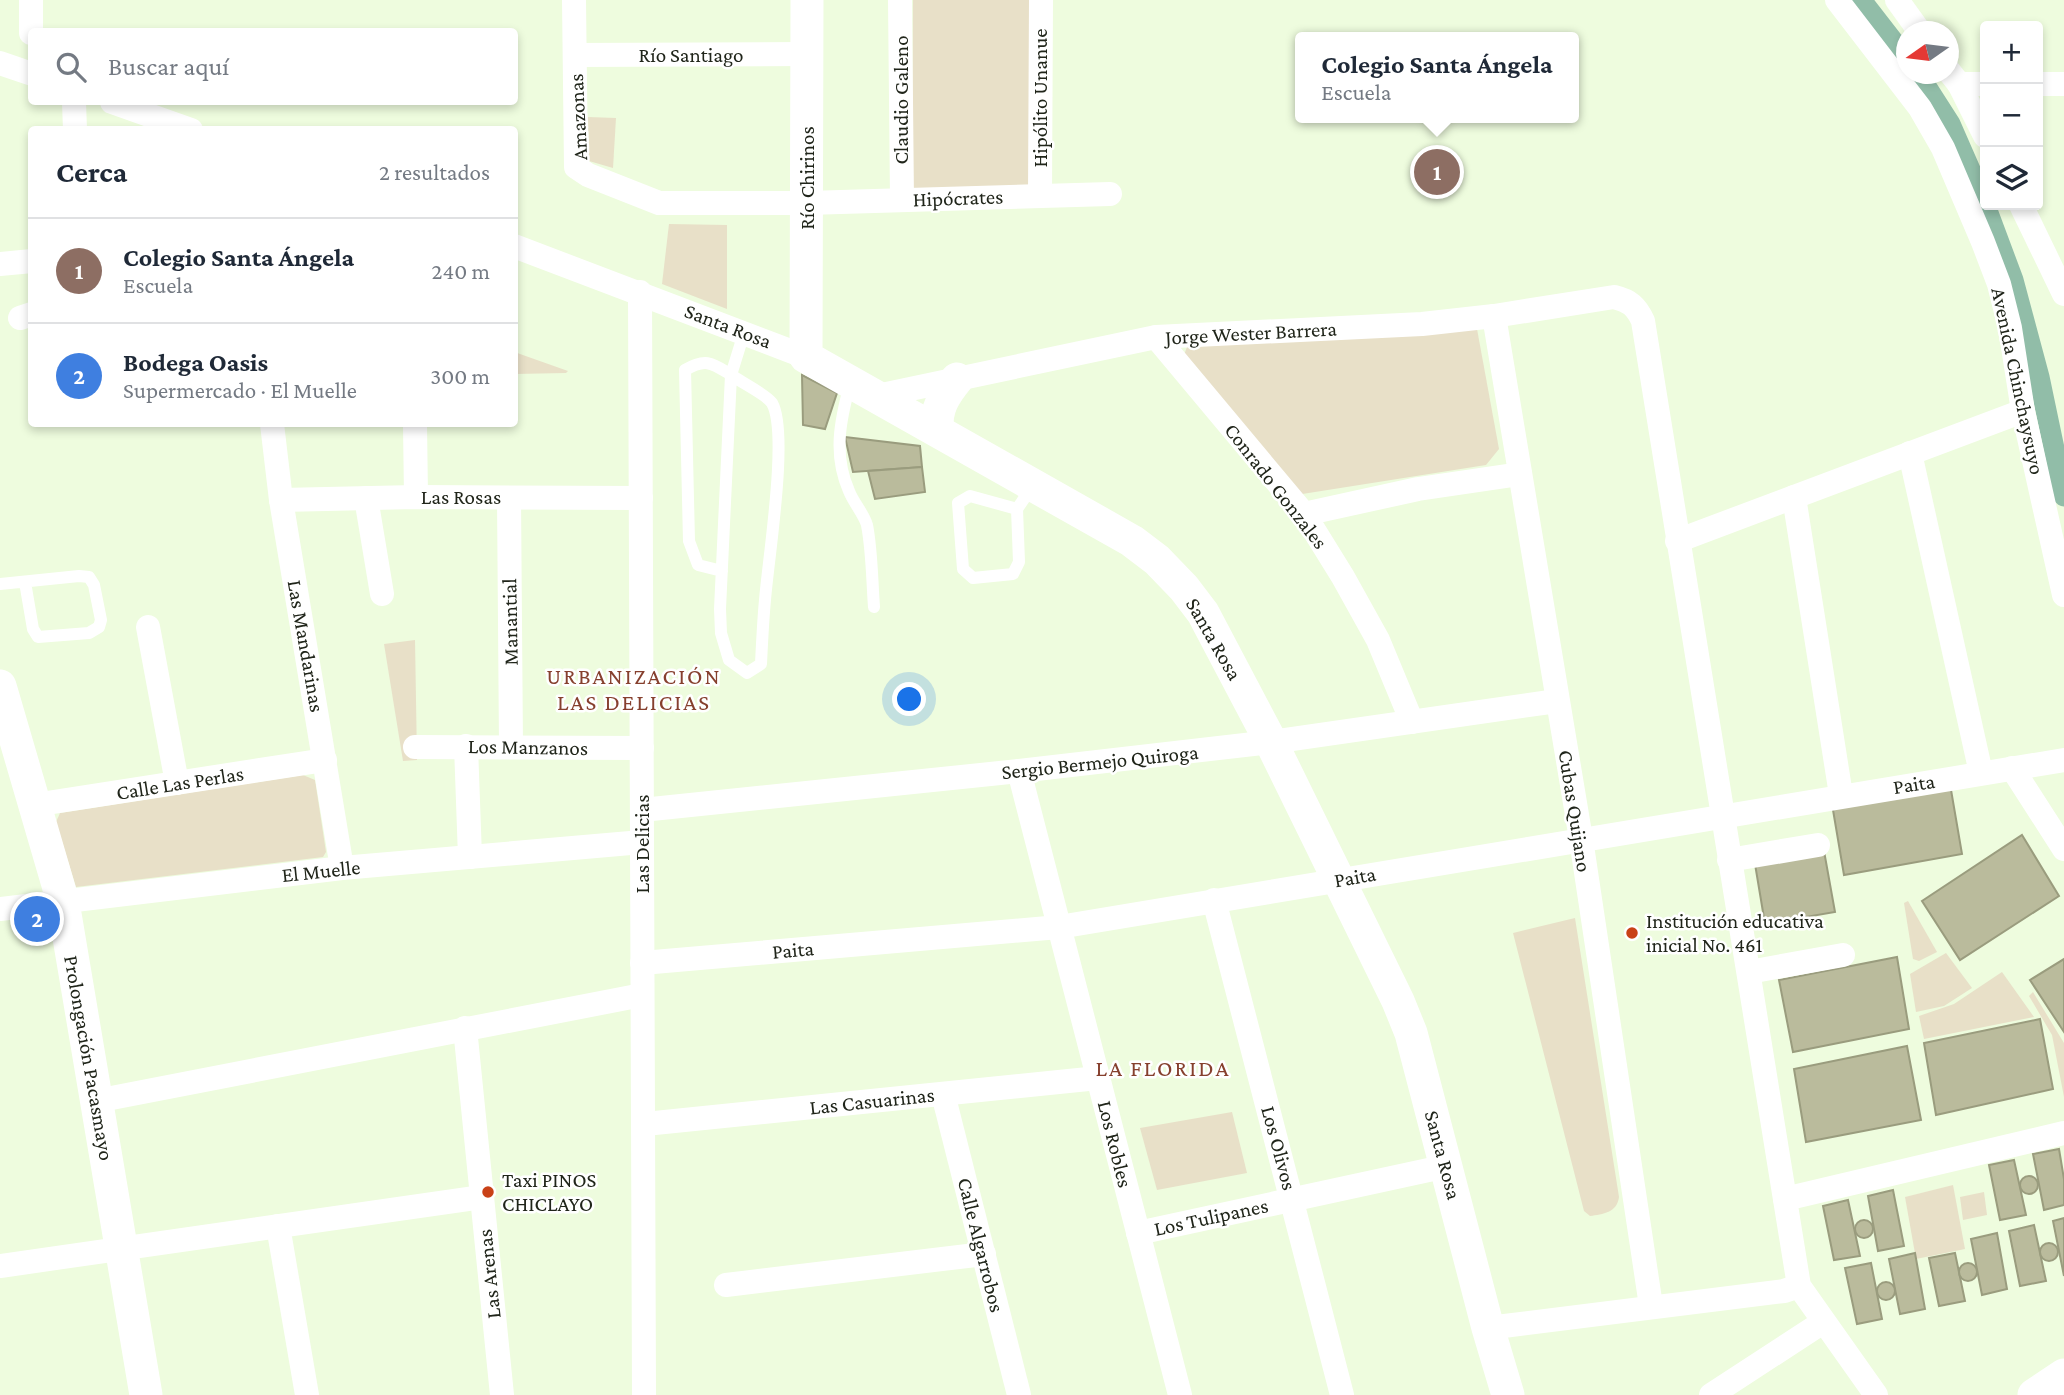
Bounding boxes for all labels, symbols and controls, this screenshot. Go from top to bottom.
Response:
north arrow [1896,21,1959,84]
map controls [1980,21,2043,210]
button: + [1980,21,2043,84]
search box [28,28,518,105]
street label: Hipólito Unanue [1028,28,1052,168]
popup [1295,32,1579,123]
street label: Claudio Galeno [889,35,913,165]
street label: Río Santiago [639,43,743,67]
icon: search [52,48,90,86]
text: Colegio Santa Ángela [1321,50,1553,79]
text: Buscar aquí [108,52,229,81]
street label: Amazonas [564,73,592,161]
text: Escuela [1321,79,1391,105]
button: − [1980,84,2043,147]
street label: Río Chirinos [795,126,819,230]
pin: 1 [1414,146,1460,198]
button: layers [1980,147,2043,210]
text: Cerca [56,155,127,188]
text: 2 resultados [379,159,490,185]
street label: Hipócrates [912,184,1004,212]
text: Colegio Santa Ángela [123,243,354,272]
text: 1 [75,258,83,284]
text: 240 m [431,258,490,284]
text: Escuela [123,272,193,298]
street label: Avenida Chinchaysuyo [1986,285,2050,477]
street label: Santa Rosa [681,298,775,354]
street label: Jorge Wester Barrera [1163,317,1338,350]
text: Bodega Oasis [123,348,268,377]
text: 2 [73,363,85,389]
text: 300 m [430,363,490,389]
text: Supermercado · El Muelle [123,377,357,403]
street label: Conrado Gonzales [1220,418,1332,554]
street label: Las Rosas [421,485,501,509]
street label: Las Mandarinas [283,578,329,714]
street label: Manantial [497,578,523,666]
street label: Santa Rosa [1181,594,1247,685]
district label: URBANIZACIÓN LAS DELICIAS [546,663,722,715]
your location [892,682,926,716]
street label: Los Manzanos [468,734,588,760]
street label: Sergio Bermejo Quiroga [1000,740,1200,784]
street label: Cubas Quijano [1553,748,1597,874]
street label: Calle Las Perlas [115,761,245,805]
street label: Paita [1891,769,1937,799]
street label: Las Delicias [630,795,654,893]
street label: El Muelle [281,855,361,887]
street label: Paita [1332,861,1378,892]
pin: 2 [14,893,60,945]
place label: Institución educativa inicial No. 461 [1646,909,1824,957]
marker: Institución educativa inicial No. 461 [1624,925,1640,941]
street label: Paita [771,936,815,964]
street label: Prolongación Pacasmayo [59,954,119,1162]
district label: LA FLORIDA [1096,1055,1230,1081]
street label: Las Casuarinas [808,1082,936,1120]
street label: Los Robles [1093,1098,1137,1190]
street label: Los Olivos [1256,1103,1302,1193]
street label: Santa Rosa [1420,1108,1466,1202]
place label: Taxi PINOS CHICLAYO [502,1168,597,1216]
street label: Calle Algarrobos [953,1175,1009,1315]
marker: Taxi PINOS CHICLAYO [480,1184,496,1200]
street label: Los Tulipanes [1152,1193,1270,1241]
street label: Las Arenas [472,1228,506,1320]

